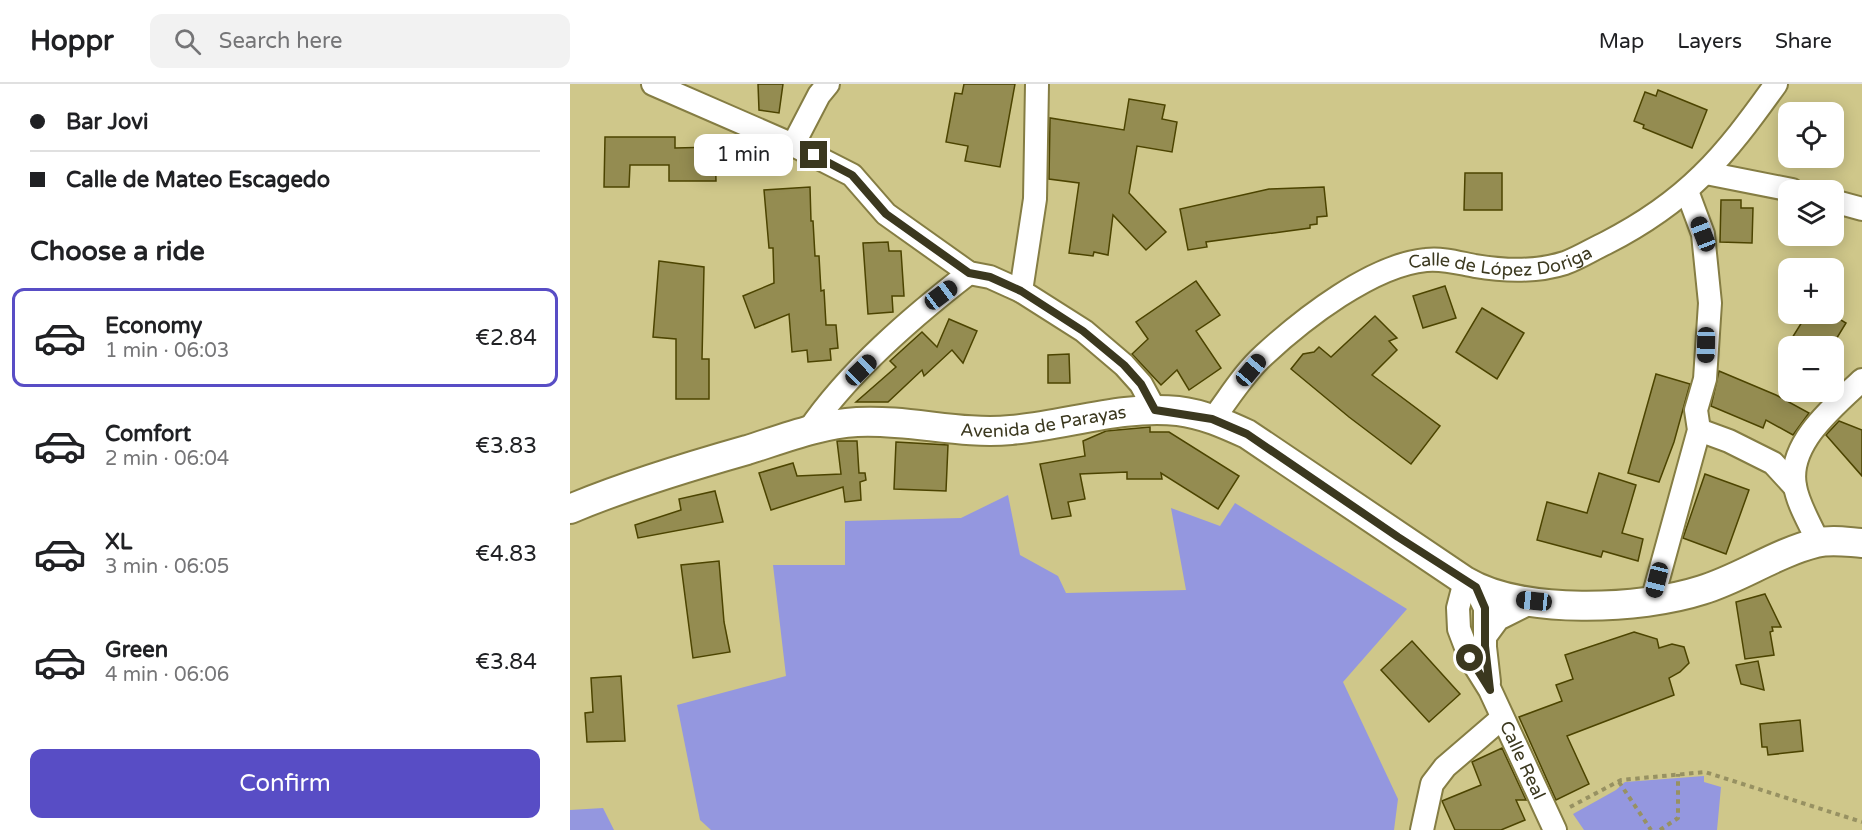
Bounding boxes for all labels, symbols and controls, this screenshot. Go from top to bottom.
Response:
search box [150,14,570,68]
text: Hoppr [30,24,114,58]
icon: search [171,25,204,58]
text: Search here [219,28,343,54]
text: Map [1599,29,1644,54]
text: Layers [1677,29,1742,54]
text: Share [1775,29,1832,54]
map controls [1778,102,1844,402]
button: locate [1778,102,1844,168]
text: Bar Jovi [66,109,148,135]
callout: 1 min [694,134,793,176]
route end [800,141,827,168]
text: 1 min [717,143,770,167]
text: Calle de Mateo Escagedo [66,167,330,193]
button: layers [1778,180,1844,246]
car [1688,214,1718,254]
text: Choose a ride [30,235,205,268]
street label: Calle de López Doriga [1406,241,1596,281]
button: + [1778,258,1844,324]
car [921,277,961,313]
icon: car [33,311,87,365]
text: Economy [105,313,202,339]
text: €2.84 [475,325,537,351]
car [1697,327,1715,363]
button: − [1778,336,1844,402]
text: 1 min · 06:03 [105,339,229,363]
car [1233,350,1269,390]
car [842,351,880,389]
street label: Avenida de Parayas [960,401,1128,442]
icon: car [33,419,87,473]
text: Comfort [105,421,191,447]
text: €3.83 [475,433,537,459]
text: 2 min · 06:04 [105,447,229,471]
icon: car [33,527,87,581]
text: XL [105,529,132,555]
text: €4.83 [475,541,537,567]
text: 3 min · 06:05 [105,555,229,579]
car [1644,560,1670,600]
car [1515,590,1553,612]
icon: car [33,635,87,689]
text: Green [105,637,168,663]
route start [1456,644,1483,671]
text: €3.84 [475,649,537,675]
text: 4 min · 06:06 [105,663,229,687]
street label: Calle Real [1495,717,1550,803]
button: Confirm [30,749,540,818]

